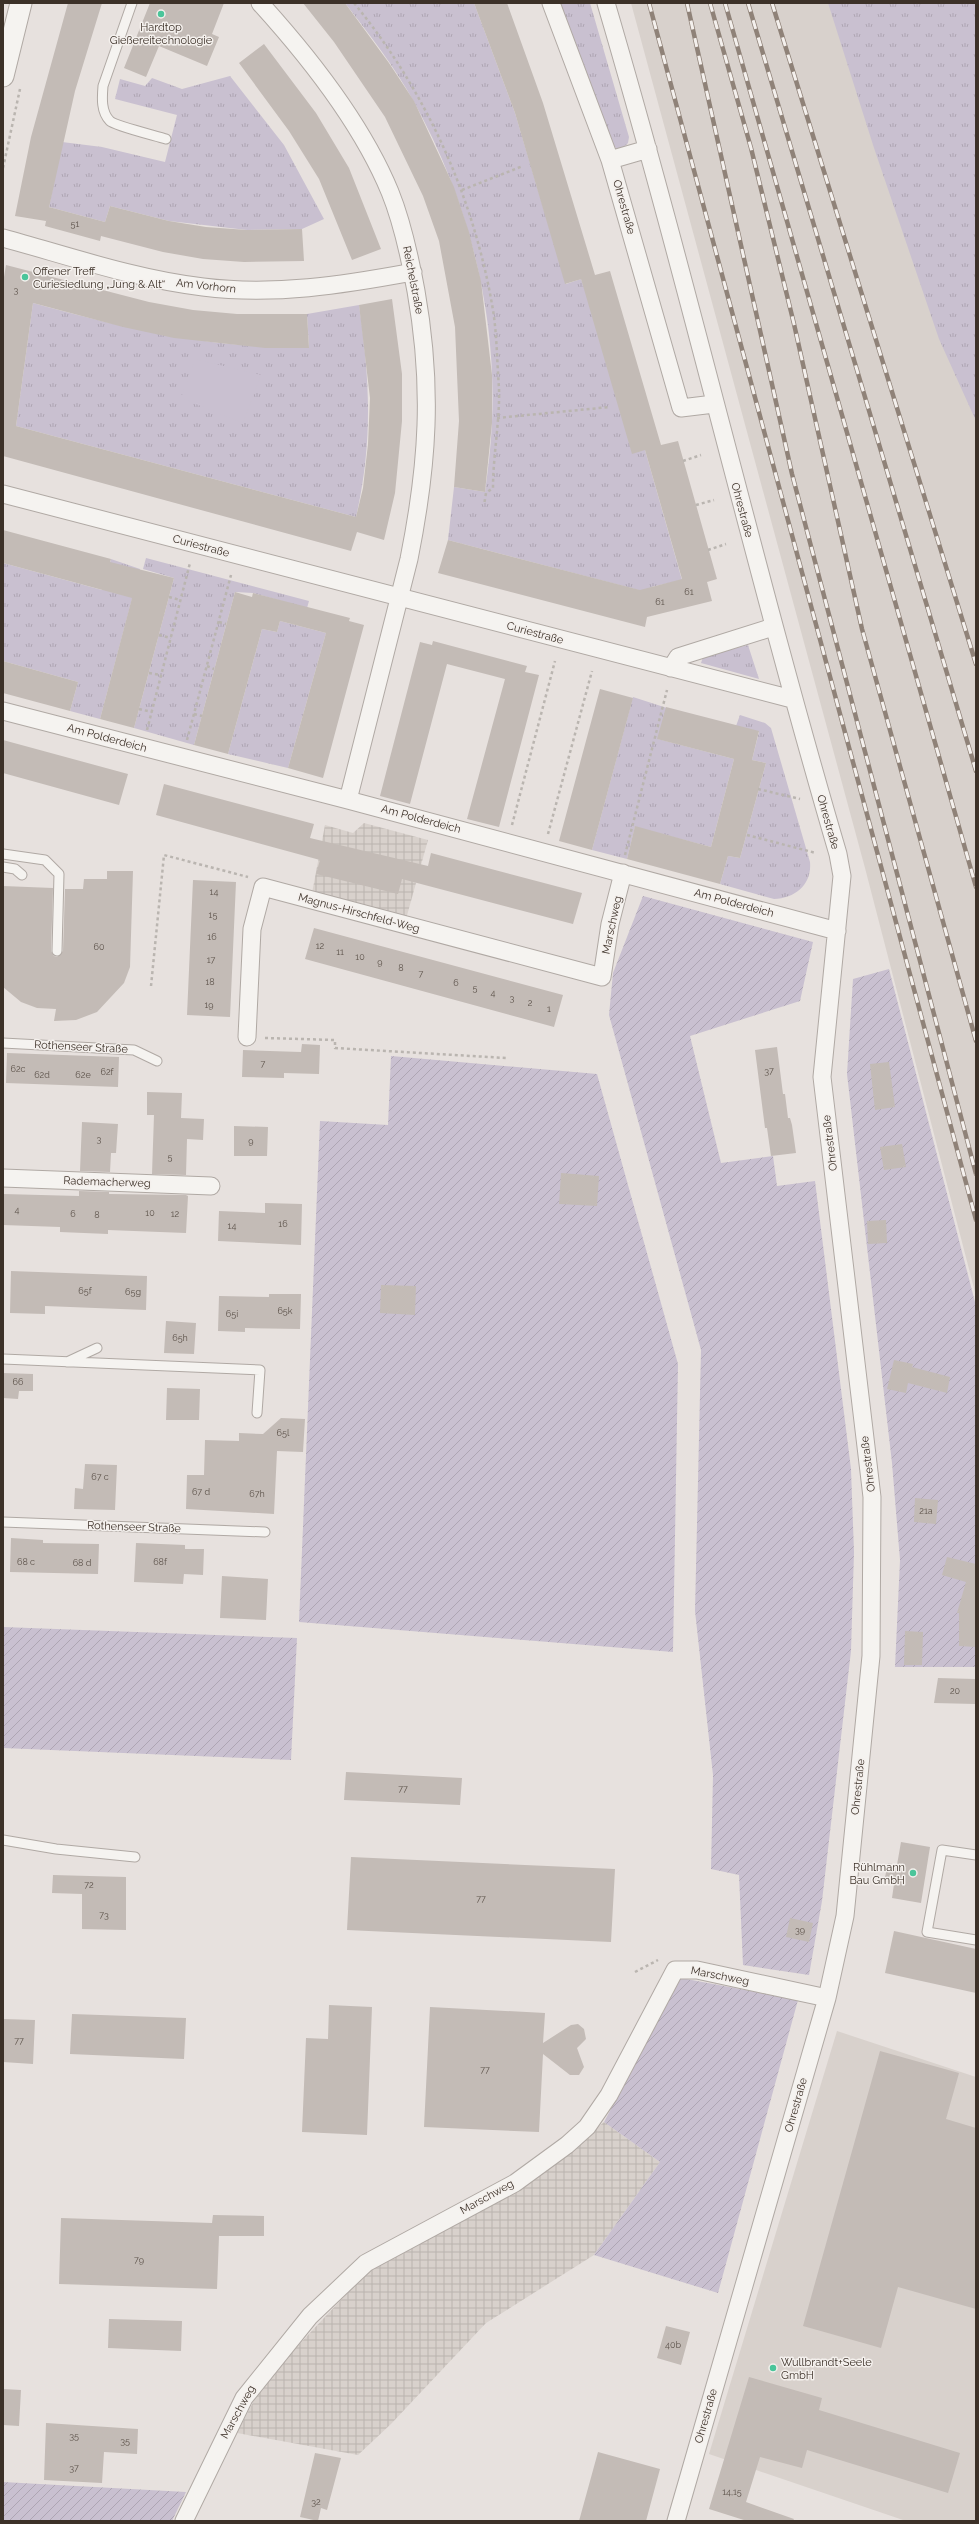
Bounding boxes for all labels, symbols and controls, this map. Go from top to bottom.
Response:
marker: Hardtop Gießereitechnologie [156,9,166,19]
place label: Hardtop Gießereitechnologie [110,21,213,47]
street label: Ohrestraße [610,178,638,236]
house number: 51 [71,219,80,229]
street label: Reichelstraße [400,245,426,316]
place label: Offener Treff Curiesiedlung „Jung & Alt“ [33,265,165,291]
marker: Offener Treff Curiesiedlung „Jung & Alt“ [20,272,30,282]
street label: Am Vorhorn [175,276,237,296]
house number: 3 [14,285,19,295]
street label: Ohrestraße [728,481,756,539]
street label: Curiestraße [171,532,231,560]
house number: 61 [684,587,694,597]
house number: 61 [655,597,665,607]
street label: Curiestraße [505,619,565,647]
street label: Am Polderdeich [66,721,148,755]
street label: Ohrestraße [814,793,842,851]
street label: Am Polderdeich [380,802,462,836]
street label: Am Polderdeich [693,886,775,920]
house number: 14 [210,887,218,897]
street label: Magnus-Hirschfeld-Weg [297,890,421,936]
street label: Marschweg [599,895,625,955]
house number: 15 [209,910,217,920]
house number: 16 [207,932,217,942]
house number: 12 [316,941,325,951]
house number: 60 [94,942,105,952]
house number: 11 [336,947,344,957]
house number: 10 [355,952,365,962]
house number: 17 [207,955,215,965]
house number: 9 [377,957,383,967]
house number: 8 [398,963,404,973]
house number: 7 [419,969,424,979]
house number: 18 [205,977,215,987]
house number: 6 [453,978,459,988]
house number: 5 [473,983,478,993]
house number: 4 [491,988,496,998]
house number: 3 [510,993,515,1003]
house number: 2 [528,998,533,1008]
house number: 19 [204,1000,214,1010]
house number: 1 [547,1004,551,1014]
street label: Rothenseer Straße [34,1038,129,1056]
house number: 7 [261,1059,266,1069]
house number: 62c [10,1064,26,1074]
house number: 37 [764,1066,774,1076]
house number: 62f [100,1067,115,1077]
house number: 62d [34,1070,50,1080]
house number: 62e [75,1070,91,1080]
street label: Ohrestraße [820,1114,840,1172]
house number: 3 [97,1134,102,1144]
house number: 9 [248,1136,254,1146]
house number: 5 [168,1152,173,1162]
street label: Rademacherweg [63,1174,151,1190]
house number: 4 [15,1205,20,1215]
house number: 10 [145,1208,155,1218]
house number: 6 [70,1209,76,1219]
house number: 12 [171,1209,180,1219]
house number: 8 [94,1210,100,1220]
house number: 16 [278,1219,288,1229]
house number: 14 [228,1221,236,1231]
house number: 65f [78,1286,93,1296]
house number: 65g [125,1287,141,1297]
house number: 65k [277,1306,293,1316]
house number: 65i [226,1309,238,1319]
house number: 65h [172,1333,188,1343]
house number: 66 [13,1377,24,1387]
house number: 65l [277,1428,290,1438]
street label: Ohrestraße [858,1435,878,1493]
house number: 67 c [91,1472,109,1482]
house number: 67 d [192,1487,210,1497]
house number: 67h [249,1489,265,1499]
house number: 21a [919,1506,933,1516]
street label: Rothenseer Straße [87,1519,182,1535]
house number: 68 c [17,1557,35,1567]
house number: 68f [153,1557,168,1567]
house number: 68 d [73,1558,92,1568]
house number: 20 [950,1686,961,1696]
street label: Ohrestraße [849,1758,867,1816]
house number: 77 [398,1784,408,1794]
place label: Rühlmann Bau GmbH [850,1861,905,1887]
marker: Rühlmann Bau GmbH [908,1868,918,1878]
house number: 72 [84,1880,94,1890]
house number: 77 [476,1894,486,1904]
house number: 73 [99,1910,109,1920]
house number: 39 [795,1925,805,1935]
street label: Marschweg [690,1964,750,1988]
house number: 77 [14,2036,24,2046]
house number: 77 [480,2065,490,2075]
street label: Ohrestraße [782,2076,810,2134]
street label: Marschweg [458,2177,516,2217]
house number: 79 [134,2255,144,2265]
house number: 40b [665,2340,681,2350]
place label: Wullbrandt+Seele GmbH [781,2356,872,2382]
marker: Wullbrandt+Seele GmbH [768,2363,778,2373]
street label: Marschweg [218,2383,258,2441]
street label: Ohrestraße [692,2387,720,2445]
house number: 35 [69,2431,79,2441]
house number: 35 [120,2436,130,2446]
house number: 37 [69,2463,79,2473]
house number: 14,15 [722,2487,742,2497]
house number: 32 [311,2497,321,2507]

